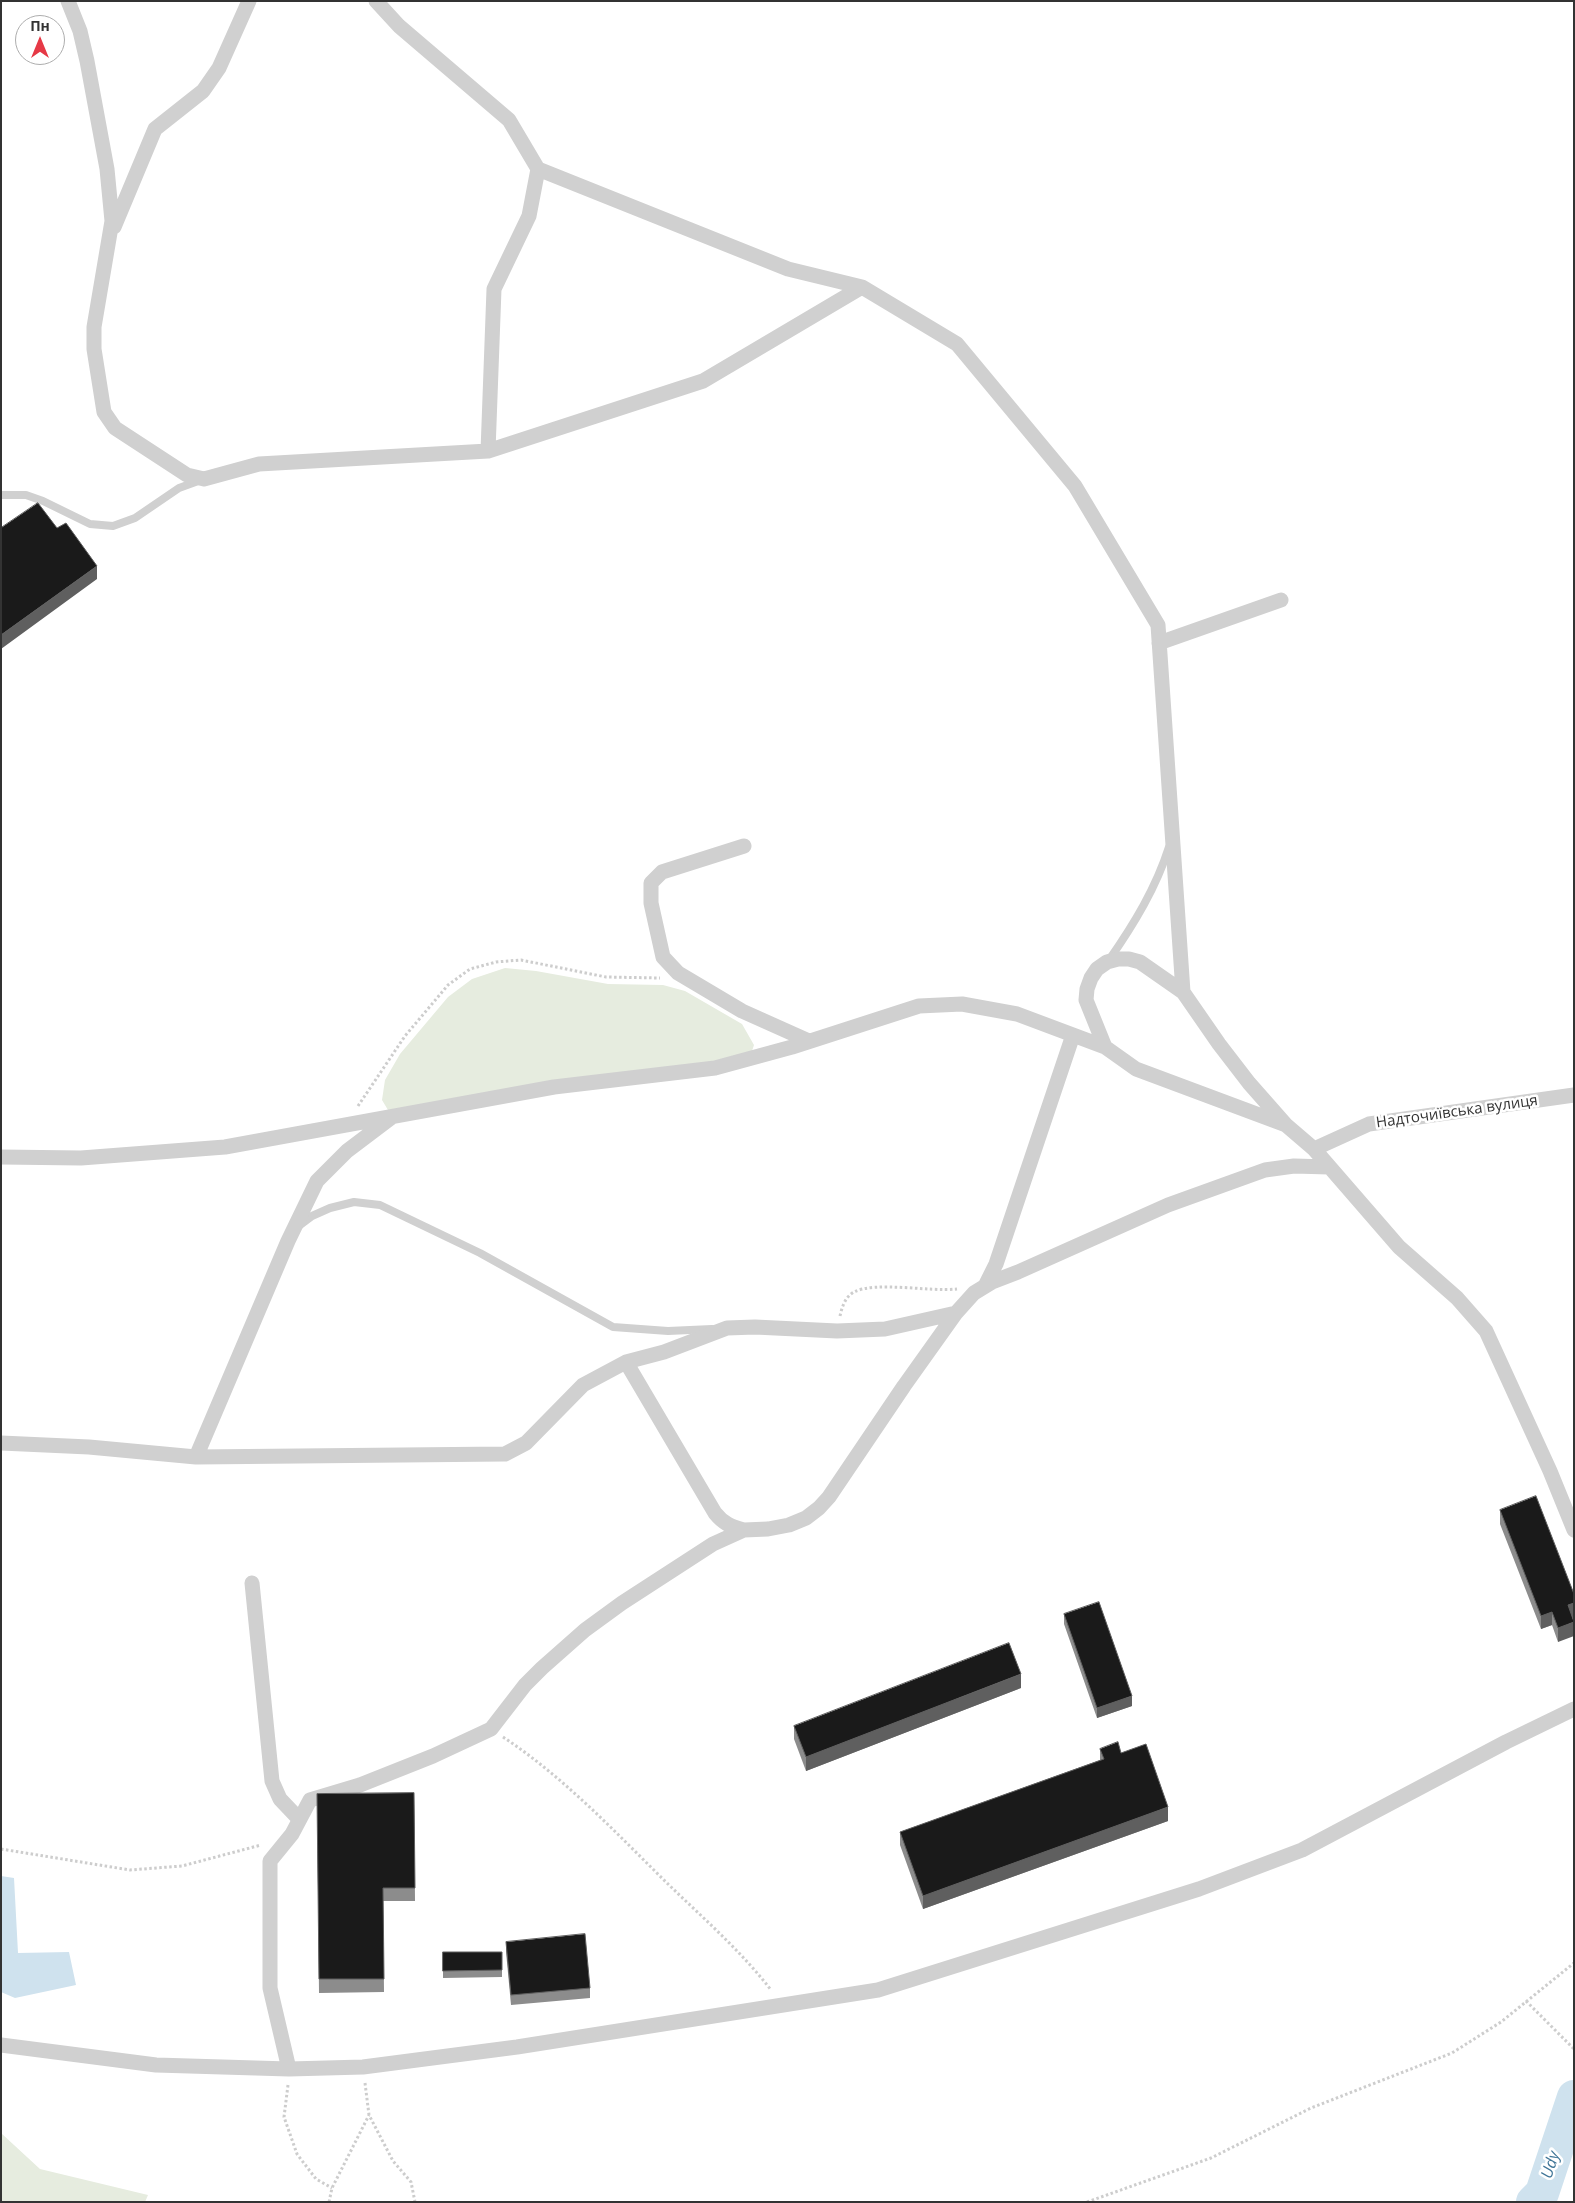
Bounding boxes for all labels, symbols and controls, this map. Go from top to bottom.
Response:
north arrow [15,15,65,65]
text: Пн [30,16,50,35]
street label: Надточиївська вулиця [1375,1092,1539,1132]
water label: Udy [1538,2149,1564,2181]

